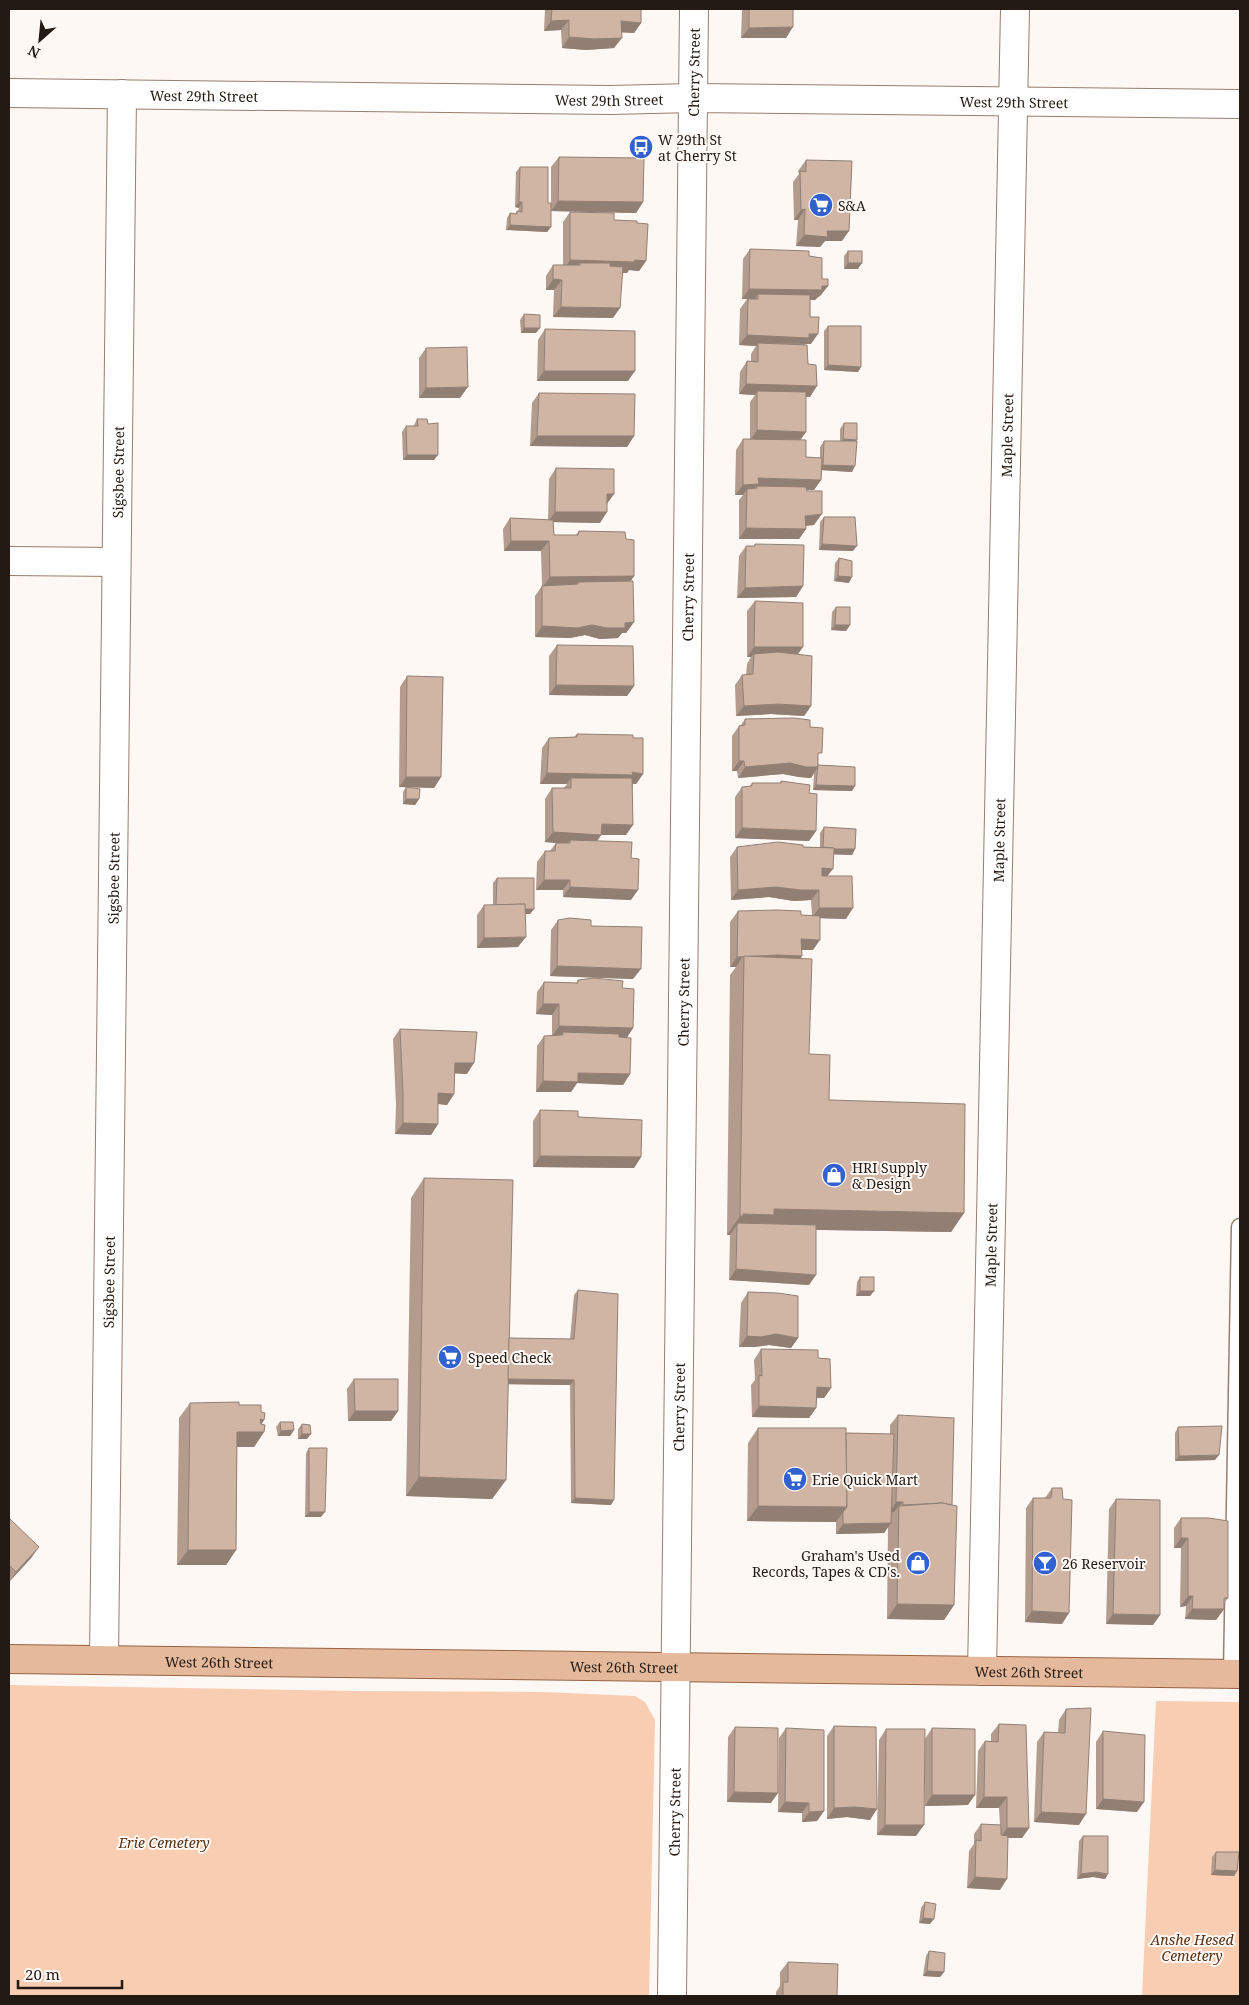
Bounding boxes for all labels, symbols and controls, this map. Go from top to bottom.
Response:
north arrow [15,15,65,65]
street label: Cherry Street [683,28,703,117]
text: N [25,41,43,63]
street label: West 29th Street [150,85,258,105]
street label: West 29th Street [555,89,663,110]
street label: West 29th Street [960,91,1068,112]
place label: W 29th St at Cherry St [658,130,737,165]
bus stop icon: W 29th St at Cherry St [628,134,654,160]
supermarket icon: S&A [808,192,834,218]
place label: S&A [838,196,866,215]
street label: Maple Street [996,393,1017,478]
street label: Sigsbee Street [108,426,128,518]
street label: Cherry Street [677,552,697,642]
street label: Maple Street [988,798,1009,882]
street label: Sigsbee Street [103,832,123,924]
street label: Cherry Street [673,957,693,1047]
place label: HRI Supply & Design [852,1158,927,1193]
shop icon: HRI Supply & Design [821,1162,847,1188]
street label: Maple Street [980,1203,1001,1287]
street label: Sigsbee Street [98,1236,118,1328]
supermarket icon: Speed Check [437,1344,463,1370]
place label: Speed Check [468,1348,552,1367]
street label: Cherry Street [669,1362,689,1452]
supermarket icon: Erie Quick Mart [782,1466,808,1492]
place label: Erie Quick Mart [812,1470,918,1489]
place label: Graham's Used Records, Tapes & CD's. [752,1546,900,1581]
shop icon: Graham's Used Records, Tapes & CD's. [905,1550,931,1576]
bar icon: 26 Reservoir [1032,1550,1058,1576]
place label: 26 Reservoir [1062,1554,1146,1573]
street label: West 26th Street [165,1651,273,1672]
street label: West 26th Street [570,1656,678,1677]
street label: West 26th Street [975,1661,1083,1682]
street label: Cherry Street [664,1767,684,1857]
park label: Erie Cemetery [117,1833,210,1852]
park label: Anshe Hesed Cemetery [1149,1930,1234,1965]
scale bar [18,1958,121,1990]
text: 20 m [25,1964,60,1984]

